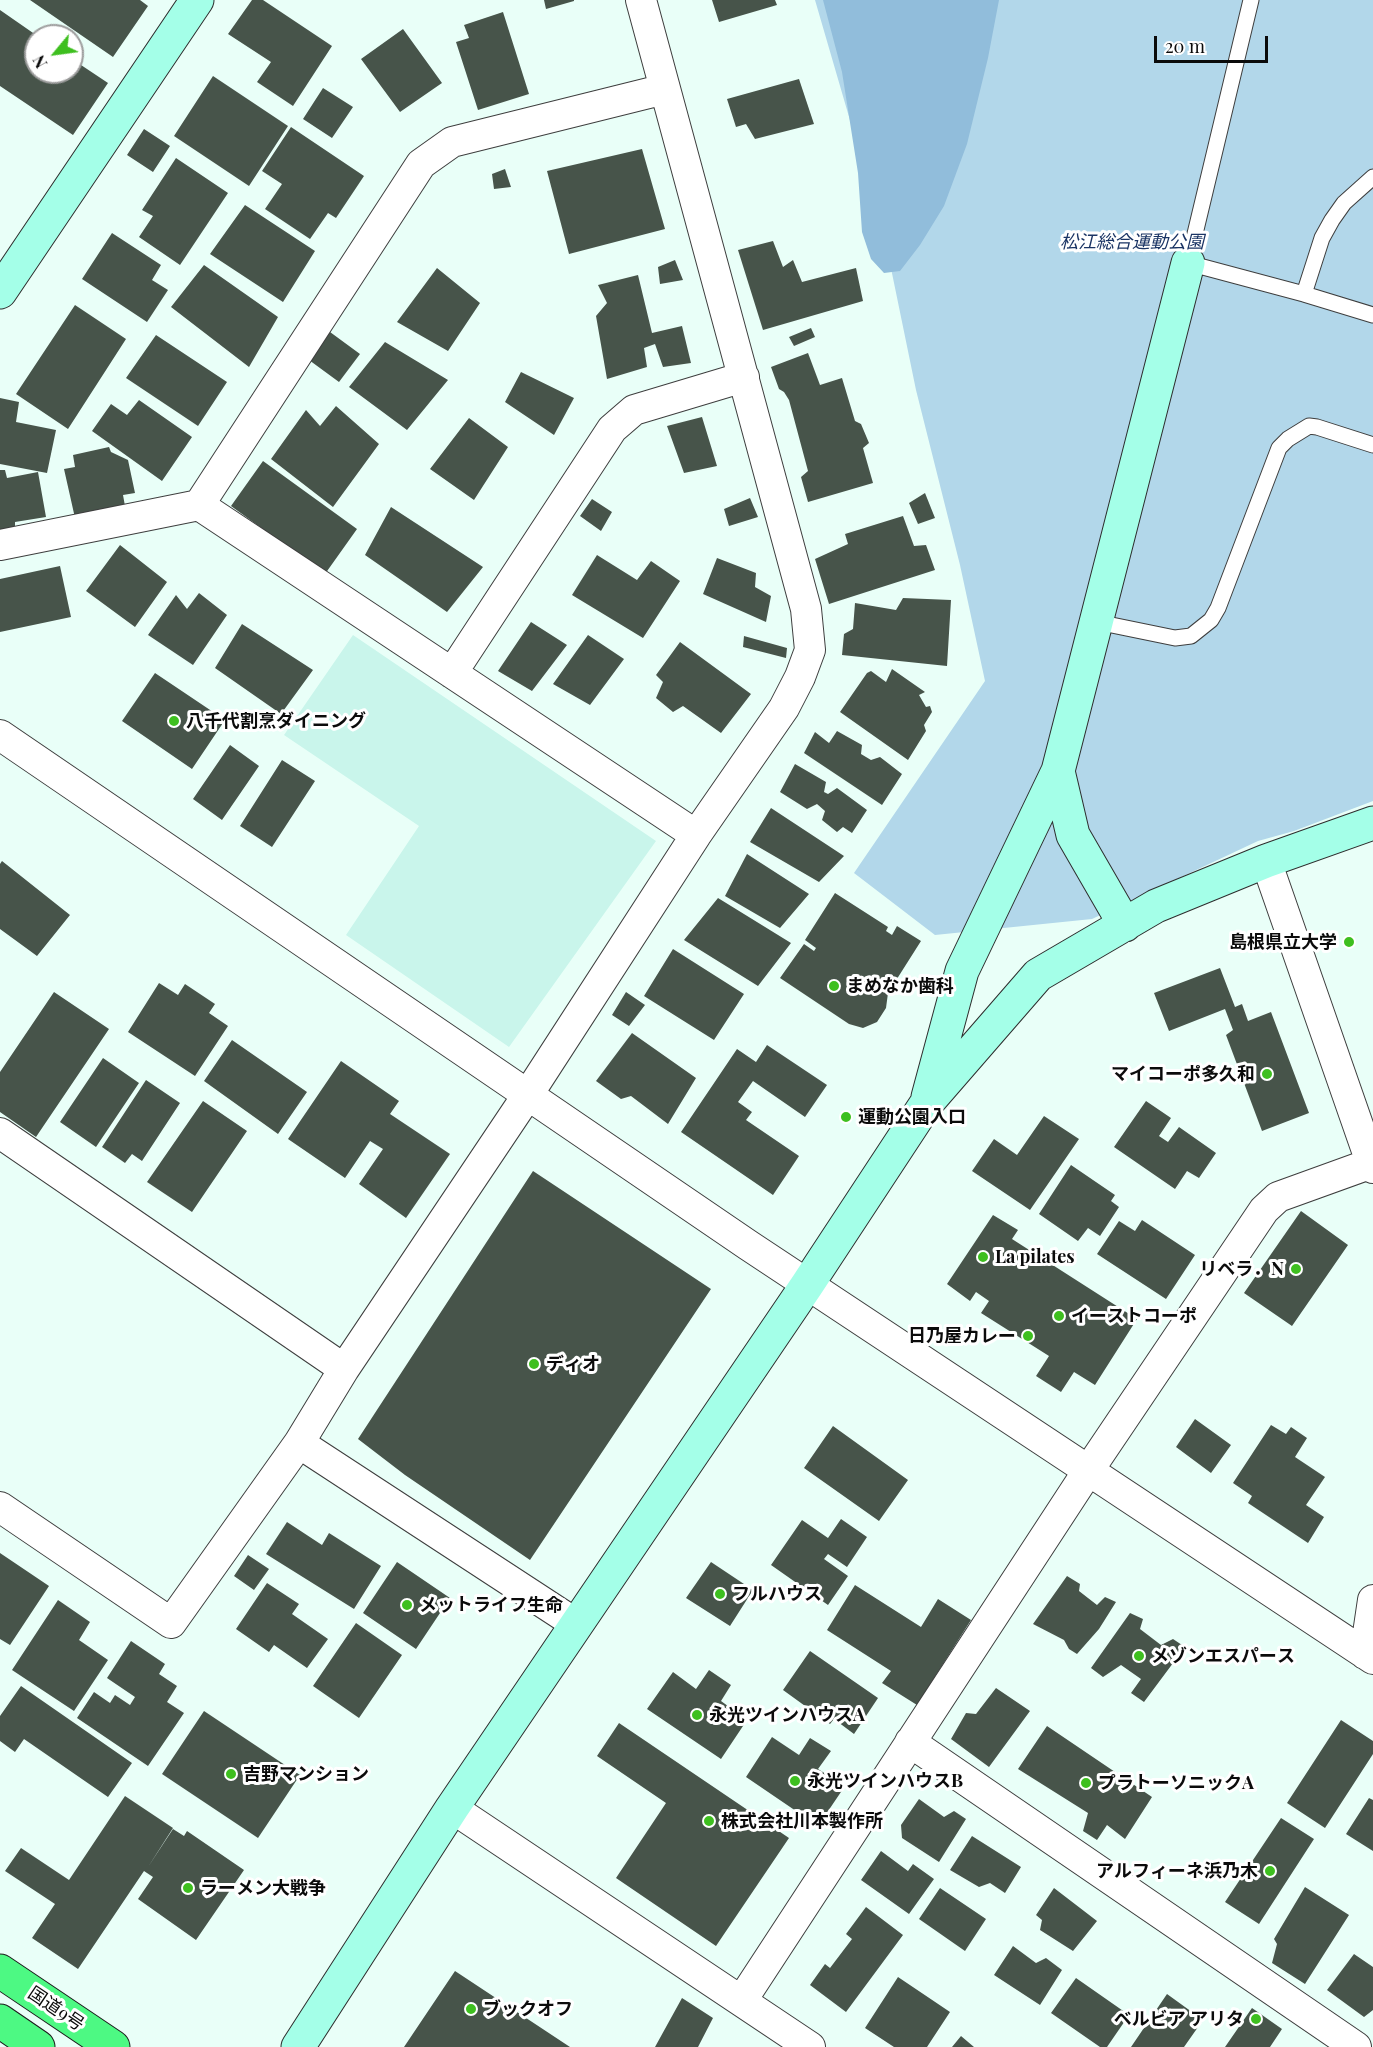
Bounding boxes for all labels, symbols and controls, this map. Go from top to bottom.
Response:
north arrow [24,24,84,84]
scale bar [1157,24,1271,62]
text: 20 m [1165,34,1205,58]
text: N [28,52,52,72]
park label: 松江総合運動公園 [1060,231,1204,253]
place label: 八千代割烹ダイニング [186,710,366,732]
marker: 八千代割烹ダイニング [167,714,181,728]
place label: 島根県立大学 [1229,931,1337,953]
marker: 島根県立大学 [1342,935,1356,949]
place label: まめなか歯科 [846,975,954,997]
marker: まめなか歯科 [827,979,841,993]
place label: マイコーポ多久和 [1111,1063,1255,1085]
marker: マイコーポ多久和 [1260,1067,1274,1081]
place label: 運動公園入口 [858,1106,966,1128]
marker: 運動公園入口 [839,1110,853,1124]
place label: La pilates [995,1246,1075,1268]
marker: La pilates [976,1250,990,1264]
place label: リベラ．N [1199,1258,1284,1280]
marker: リベラ．N [1289,1262,1303,1276]
place label: イーストコーポ [1071,1305,1197,1327]
marker: イーストコーポ [1052,1309,1066,1323]
place label: 日乃屋カレー [908,1325,1016,1347]
marker: 日乃屋カレー [1021,1329,1035,1343]
place label: ディオ [546,1353,600,1375]
marker: ディオ [527,1357,541,1371]
place label: フルハウス [732,1583,822,1605]
marker: フルハウス [713,1587,727,1601]
place label: メットライフ生命 [419,1594,563,1616]
marker: メットライフ生命 [400,1598,414,1612]
place label: メゾンエスパース [1151,1645,1295,1667]
marker: メゾンエスパース [1132,1649,1146,1663]
place label: 永光ツインハウスA [709,1704,865,1726]
marker: 永光ツインハウスA [690,1708,704,1722]
place label: 吉野マンション [243,1763,369,1785]
marker: 吉野マンション [224,1767,238,1781]
place label: 永光ツインハウスB [807,1770,963,1792]
place label: プラトーソニックA [1098,1772,1254,1794]
marker: 永光ツインハウスB [788,1774,802,1788]
marker: プラトーソニックA [1079,1776,1093,1790]
place label: 株式会社川本製作所 [721,1810,883,1832]
marker: 株式会社川本製作所 [702,1814,716,1828]
place label: アルフィーネ浜乃木 [1096,1860,1258,1882]
marker: アルフィーネ浜乃木 [1263,1864,1277,1878]
place label: ラーメン大戦争 [200,1877,326,1899]
marker: ラーメン大戦争 [181,1881,195,1895]
street label: 国道9号 [24,1982,88,2036]
place label: ブックオフ [483,1998,573,2020]
marker: ブックオフ [464,2002,478,2016]
place label: ベルビア アリタ [1114,2008,1244,2030]
marker: ベルビア アリタ [1249,2012,1263,2026]

